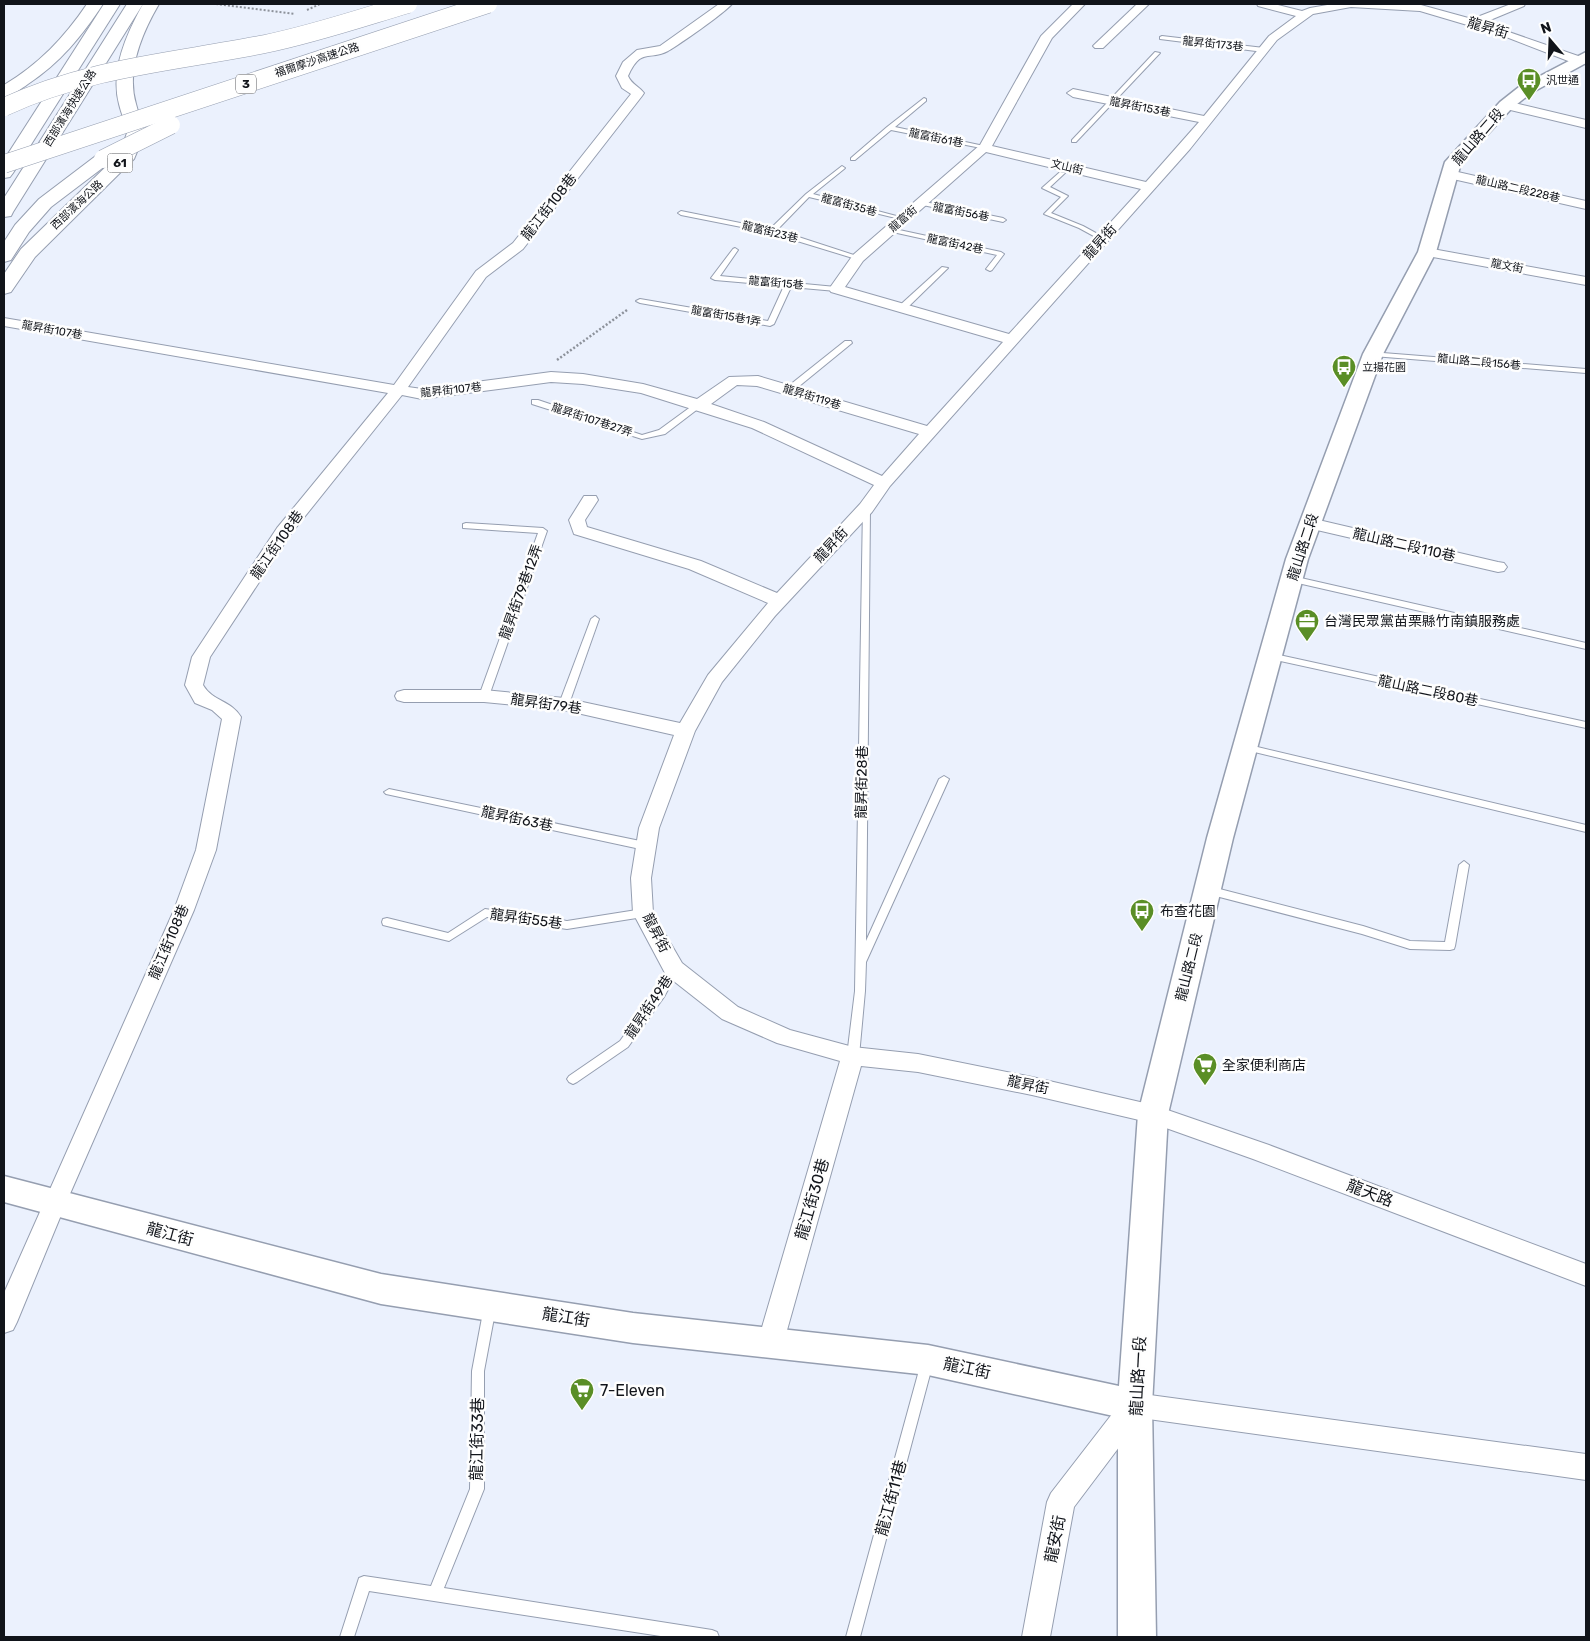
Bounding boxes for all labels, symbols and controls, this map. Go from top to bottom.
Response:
street label: 龍昇街 [1465,14,1511,42]
north arrow [1525,15,1575,65]
text: N [1538,19,1553,38]
street label: 龍昇街173巷 [1182,34,1244,54]
street label: 福爾摩沙高速公路 [273,40,361,80]
street label: 西部濱海快速公路 [41,67,99,149]
bus stop icon: 汎世通 [1516,67,1542,101]
road number: 3 [236,74,256,94]
place label: 汎世通 [1546,74,1579,87]
street label: 龍昇街153巷 [1108,95,1172,119]
street label: 龍山路二段 [1449,105,1507,169]
street label: 龍富街61巷 [908,126,964,150]
road number: 61 [108,154,132,172]
street label: 文山街 [1049,157,1085,177]
street label: 龍江街108巷 [518,170,580,244]
street label: 龍山路二段228巷 [1475,173,1561,205]
street label: 西部濱海公路 [48,178,106,232]
street label: 龍富街35巷 [820,191,878,219]
street label: 龍富街56巷 [932,200,990,224]
street label: 龍富街 [886,203,920,235]
street label: 龍富街23巷 [741,219,799,245]
street label: 龍昇街 [1080,221,1120,263]
street label: 龍富街42巷 [926,232,984,256]
street label: 龍文街 [1490,257,1524,275]
street label: 龍富街15巷 [748,274,804,292]
street label: 龍富街15巷1弄 [690,303,762,329]
street label: 龍昇街107巷 [21,318,83,342]
street label: 龍山路二段156巷 [1437,352,1521,372]
bus stop icon: 立揚花園 [1331,354,1357,388]
place label: 立揚花園 [1362,361,1406,374]
street label: 龍昇街107巷 [420,380,482,400]
street label: 龍昇街119巷 [781,382,843,412]
street label: 龍昇街107巷27弄 [550,401,634,439]
street label: 龍江街108巷 [247,507,307,583]
street label: 龍山路二段 [1284,511,1322,583]
street label: 龍昇街 [810,524,852,566]
street label: 龍山路二段110巷 [1351,525,1457,565]
street label: 龍昇街79巷12弄 [496,542,546,642]
office icon: 台灣民眾黨苗栗縣竹南鎮服務處 [1294,608,1320,642]
place label: 台灣民眾黨苗栗縣竹南鎮服務處 [1324,613,1520,630]
street label: 龍山路二段80巷 [1376,672,1480,710]
street label: 龍昇街79巷 [509,691,583,717]
street label: 龍昇街28巷 [853,745,871,819]
street label: 龍昇街63巷 [480,803,554,835]
bus stop icon: 布查花園 [1129,898,1155,932]
street label: 龍江街108巷 [146,902,192,982]
place label: 布查花園 [1160,903,1216,920]
street label: 龍昇街55巷 [489,906,563,932]
street label: 龍昇街 [639,910,673,956]
street label: 龍山路二段 [1172,931,1206,1003]
street label: 龍昇街49巷 [622,972,676,1042]
supermarket icon: 全家便利商店 [1192,1052,1218,1086]
place label: 全家便利商店 [1222,1057,1306,1074]
street label: 龍昇街 [1006,1072,1050,1098]
street label: 龍江街30巷 [791,1156,833,1242]
street label: 龍天路 [1344,1176,1396,1210]
street label: 龍江街 [144,1219,196,1249]
street label: 龍江街 [541,1304,591,1330]
street label: 龍山路一段 [1126,1336,1150,1416]
street label: 龍江街 [942,1354,992,1382]
supermarket icon: 7-Eleven [569,1377,595,1411]
place label: 7-Eleven [600,1381,665,1400]
street label: 龍江街33巷 [467,1397,487,1481]
street label: 龍江街11巷 [872,1458,910,1538]
street label: 龍安街 [1041,1514,1069,1564]

